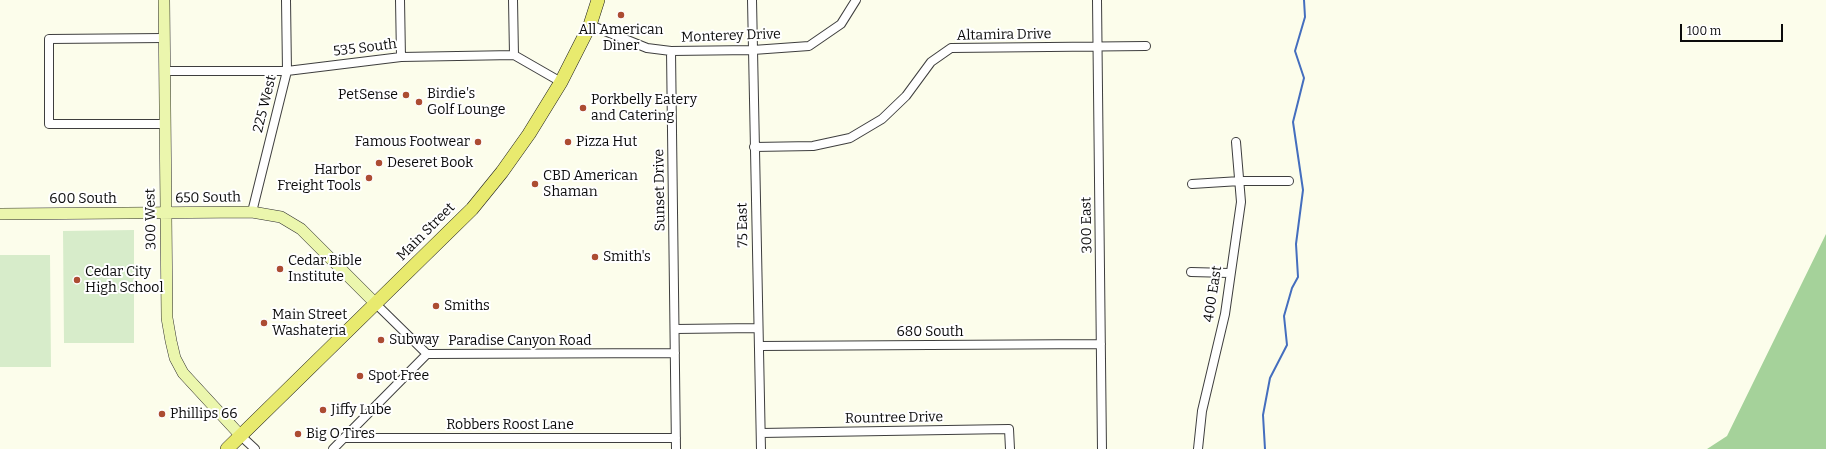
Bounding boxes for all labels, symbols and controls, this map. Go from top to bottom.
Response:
marker: All American Diner [616,10,626,20]
scale bar [1682,16,1785,42]
place label: All American Diner [579,22,663,54]
text: 100 m [1687,24,1721,38]
street label: Monterey Drive [681,26,781,46]
street label: Altamira Drive [957,26,1051,44]
street label: 535 South [332,36,398,60]
street label: 225 West [250,74,280,134]
place label: Birdie's Golf Lounge [427,86,505,118]
place label: PetSense [338,87,398,103]
marker: PetSense [401,90,411,100]
place label: Porkbelly Eatery and Catering [591,92,697,124]
marker: Birdie's Golf Lounge [414,97,424,107]
marker: Porkbelly Eatery and Catering [578,103,588,113]
place label: Famous Footwear [355,134,470,150]
place label: Pizza Hut [576,134,637,150]
marker: Famous Footwear [473,137,483,147]
marker: Pizza Hut [563,137,573,147]
street label: Sunset Drive [651,149,669,231]
place label: Deseret Book [387,155,473,171]
marker: Deseret Book [374,158,384,168]
place label: Harbor Freight Tools [277,162,361,194]
place label: CBD American Shaman [543,168,638,200]
marker: Harbor Freight Tools [364,173,374,183]
marker: CBD American Shaman [530,179,540,189]
street label: 300 West [142,188,160,250]
street label: 650 South [175,189,241,207]
street label: 600 South [49,191,117,207]
street label: 300 East [1078,197,1096,253]
street label: Main Street [393,199,459,265]
street label: 75 East [734,202,752,248]
place label: Smith's [603,249,651,265]
marker: Smith's [590,252,600,262]
place label: Cedar Bible Institute [288,253,362,286]
place label: Cedar City High School [85,264,163,296]
marker: Cedar Bible Institute [275,264,285,274]
street label: 400 East [1200,265,1226,323]
marker: Cedar City High School [72,275,82,285]
place label: Smiths [444,298,490,314]
marker: Smiths [431,301,441,311]
place label: Main Street Washateria [272,307,347,340]
marker: Main Street Washateria [259,318,269,328]
street label: 680 South [897,324,963,340]
place label: Subway [389,332,439,348]
street label: Paradise Canyon Road [448,333,592,349]
marker: Subway [376,335,386,345]
place label: Spot Free [368,368,429,384]
marker: Spot Free [355,371,365,381]
place label: Jiffy Lube [331,402,392,418]
marker: Jiffy Lube [318,405,328,415]
place label: Phillips 66 [170,406,238,422]
marker: Phillips 66 [157,409,167,419]
street label: Rountree Drive [845,409,943,427]
street label: Robbers Roost Lane [446,417,574,433]
place label: Big O Tires [306,426,375,442]
marker: Big O Tires [293,429,303,439]

